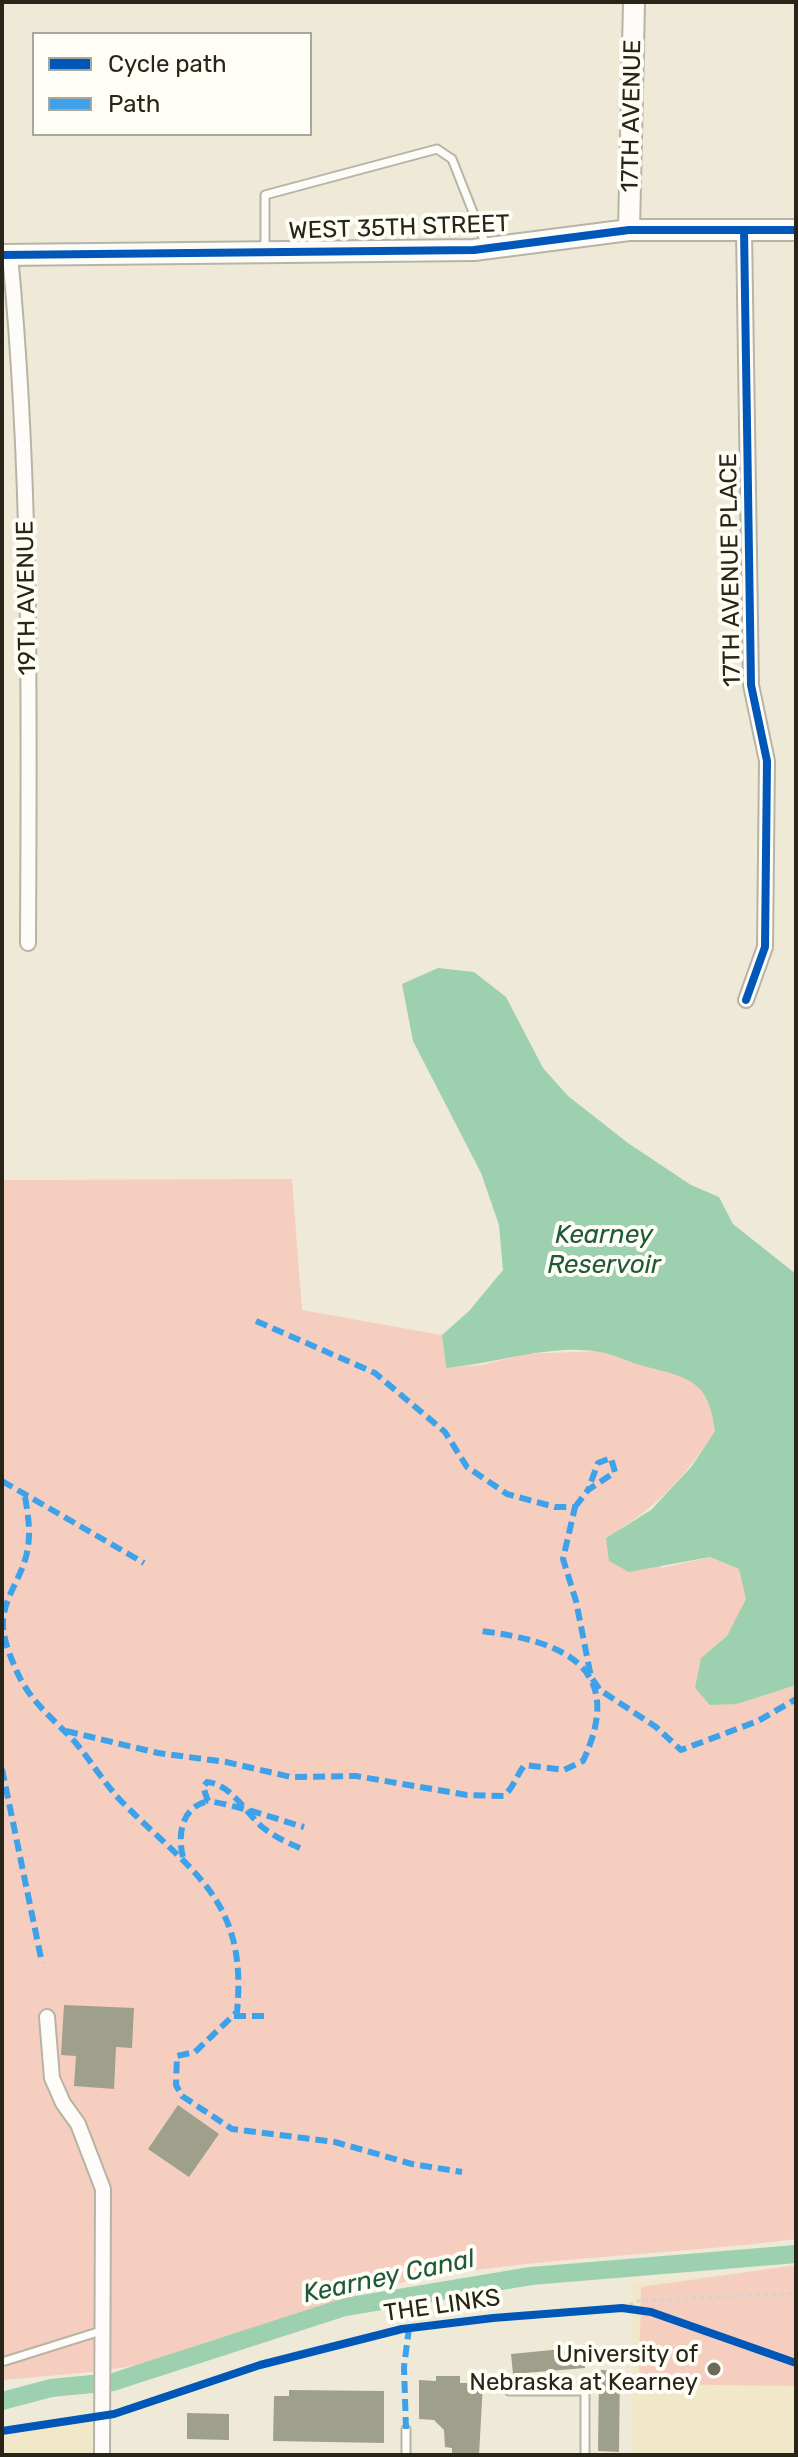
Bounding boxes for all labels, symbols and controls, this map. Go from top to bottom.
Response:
legend [32,32,312,136]
street label: 17TH AVENUE [616,39,648,193]
text: Cycle path [108,50,227,78]
text: Path [108,90,160,118]
street label: WEST 35TH STREET [288,210,510,246]
street label: 17TH AVENUE PLACE [715,453,747,687]
street label: 19TH AVENUE [11,520,43,676]
water label: Kearney Reservoir [547,1219,661,1280]
water label: Kearney Canal [300,2244,478,2310]
street label: THE LINKS [382,2284,502,2328]
place label: University of Nebraska at Kearney [469,2341,698,2397]
marker: University of Nebraska at Kearney [705,2360,723,2378]

